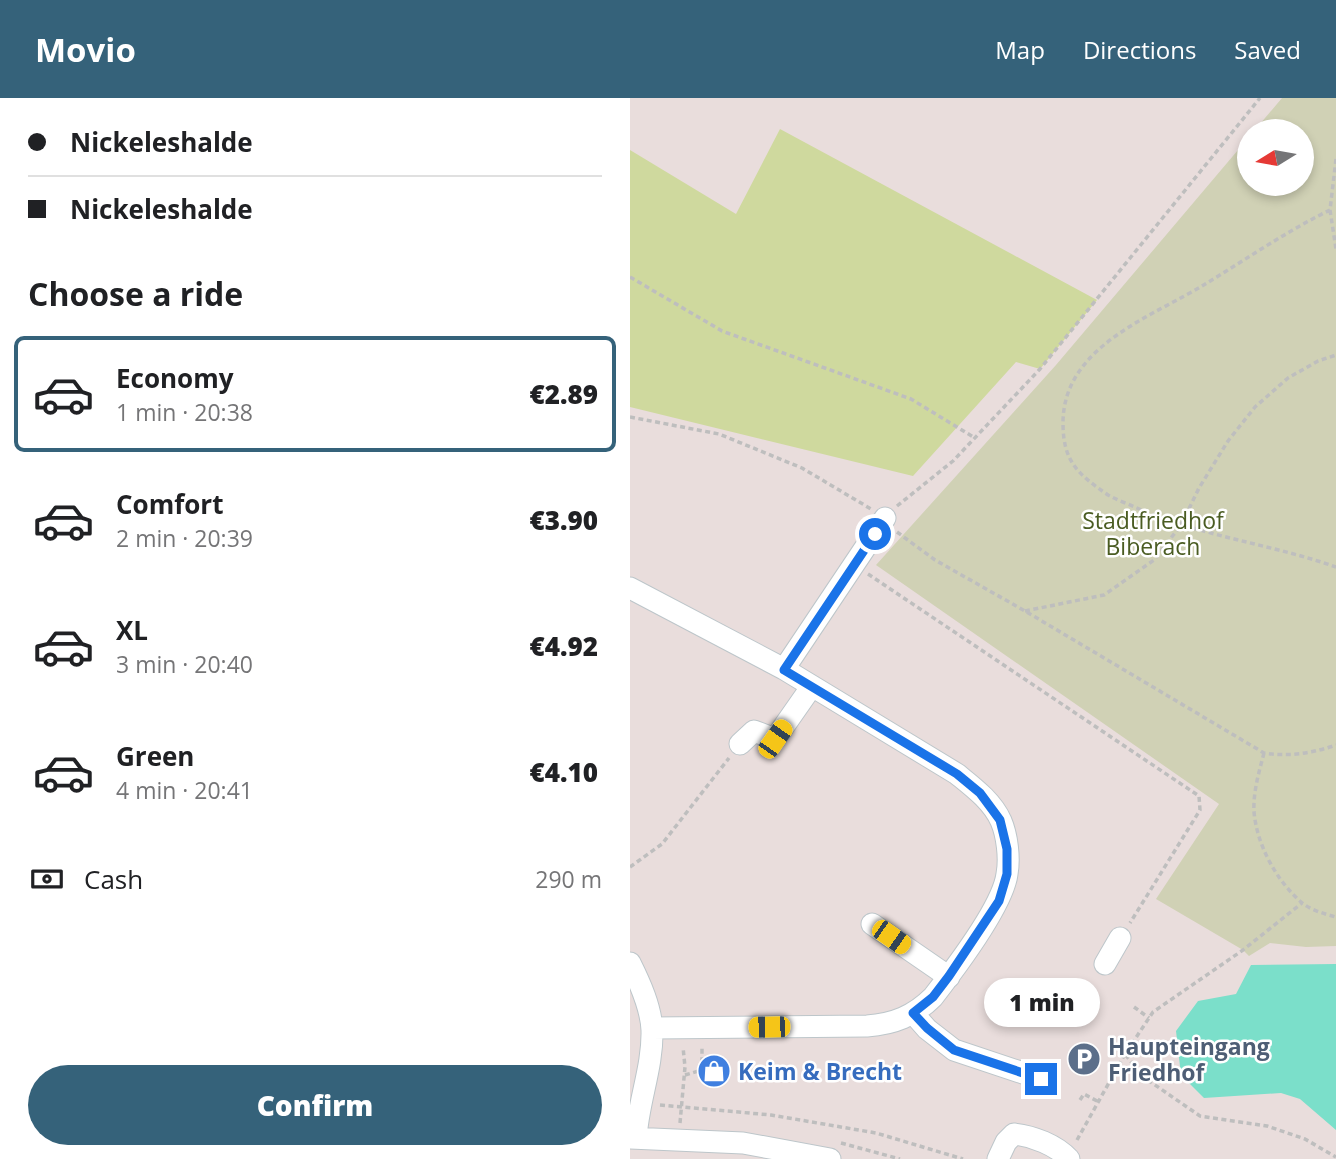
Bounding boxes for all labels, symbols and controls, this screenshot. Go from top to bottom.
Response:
text: Movio [35,27,136,72]
text: Map [995,33,1045,66]
text: Directions [1083,33,1196,66]
text: Saved [1234,33,1301,66]
north arrow [1237,119,1314,196]
map controls [1237,119,1314,196]
text: Nickeleshalde [70,124,253,160]
text: Nickeleshalde [70,191,253,227]
text: Choose a ride [28,272,243,315]
text: Economy [116,360,234,396]
icon: car [32,363,95,426]
text: €2.89 [530,376,598,412]
text: 1 min · 20:38 [116,396,253,428]
text: Comfort [116,486,223,522]
icon: car [32,489,95,552]
text: €3.90 [530,502,598,538]
park label: Stadtfriedhof Biberach [1082,504,1225,562]
route start [859,518,891,550]
text: 2 min · 20:39 [116,522,253,554]
text: XL [116,612,148,648]
icon: car [32,615,95,678]
text: €4.92 [530,628,598,664]
text: 3 min · 20:40 [116,648,253,680]
car [755,716,796,762]
text: Green [116,738,194,774]
icon: car [32,741,95,804]
text: €4.10 [530,754,598,790]
text: 4 min · 20:41 [116,774,253,806]
icon: cash [28,860,66,898]
text: Cash [84,861,143,897]
text: 290 m [535,863,602,895]
car [868,916,915,958]
callout: 1 min [983,978,1099,1026]
text: 1 min [1009,986,1075,1018]
car [748,1016,791,1038]
place label: Haupteingang Friedhof [1108,1030,1270,1088]
parking icon: Haupteingang Friedhof [1065,1040,1103,1078]
shop icon: Keim & Brecht [695,1052,733,1090]
place label: Keim & Brecht [738,1055,902,1087]
route end [1025,1063,1057,1095]
button: Confirm [28,1065,602,1145]

